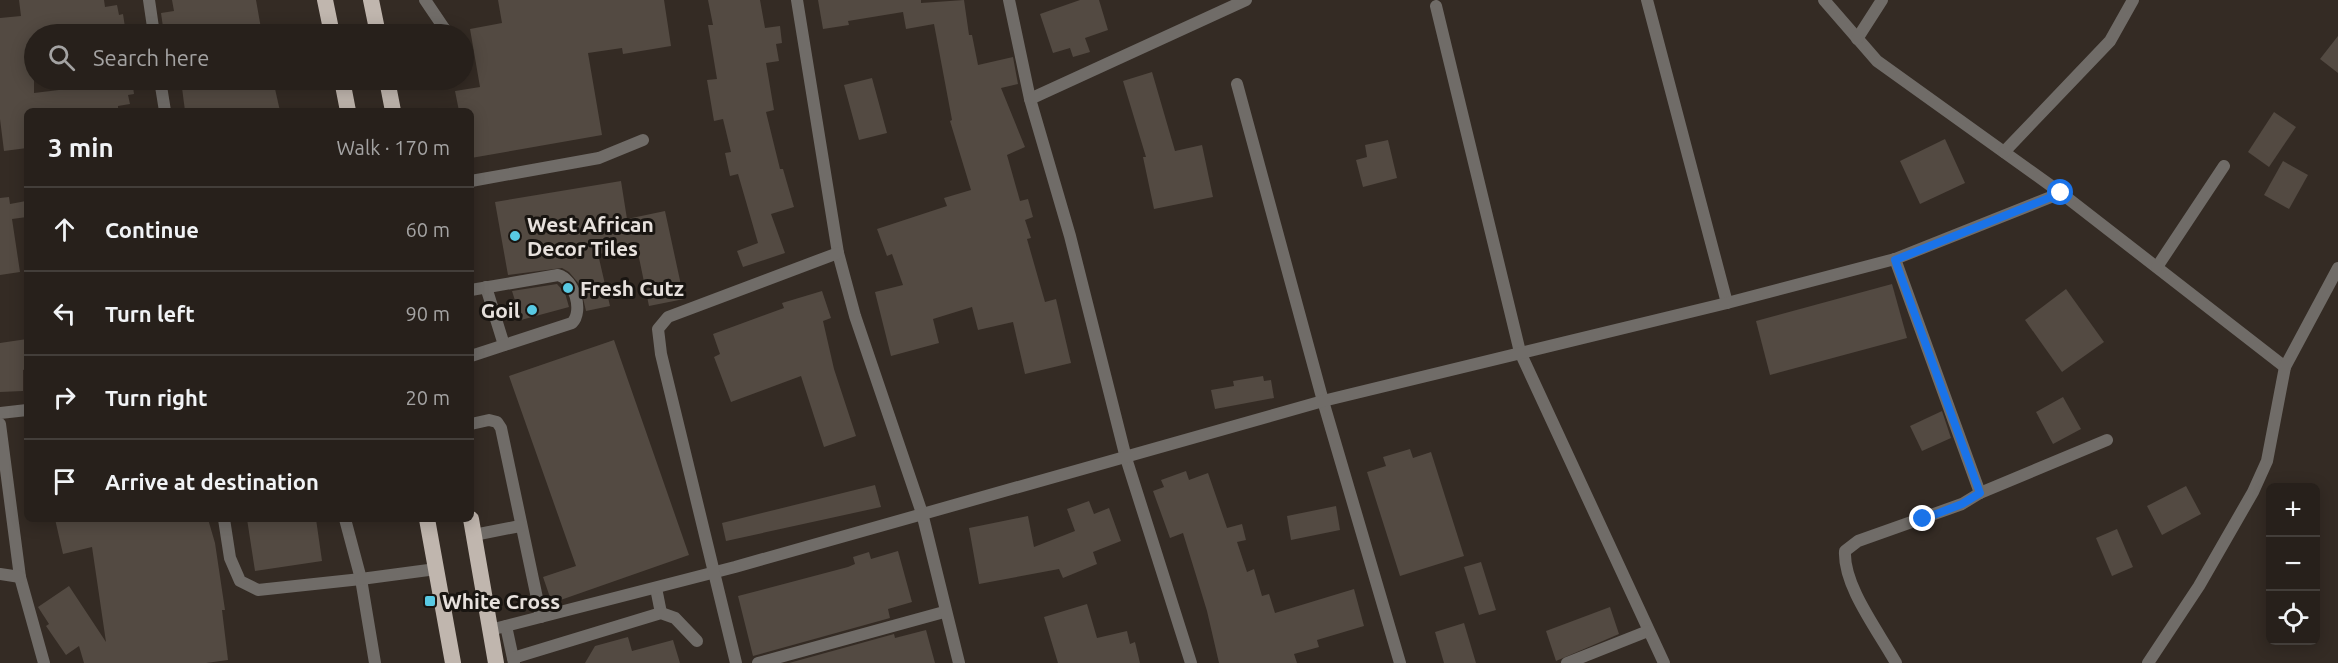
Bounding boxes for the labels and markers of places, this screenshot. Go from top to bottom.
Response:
place label: West African Decor Tiles [527,212,654,260]
marker: West African Decor Tiles [508,229,522,243]
place label: Fresh Cutz [580,276,684,300]
marker: Fresh Cutz [561,281,575,295]
place label: Goil [481,298,520,322]
marker: Goil [525,303,539,317]
place label: White Cross [442,589,560,613]
marker: White Cross [423,594,437,608]

